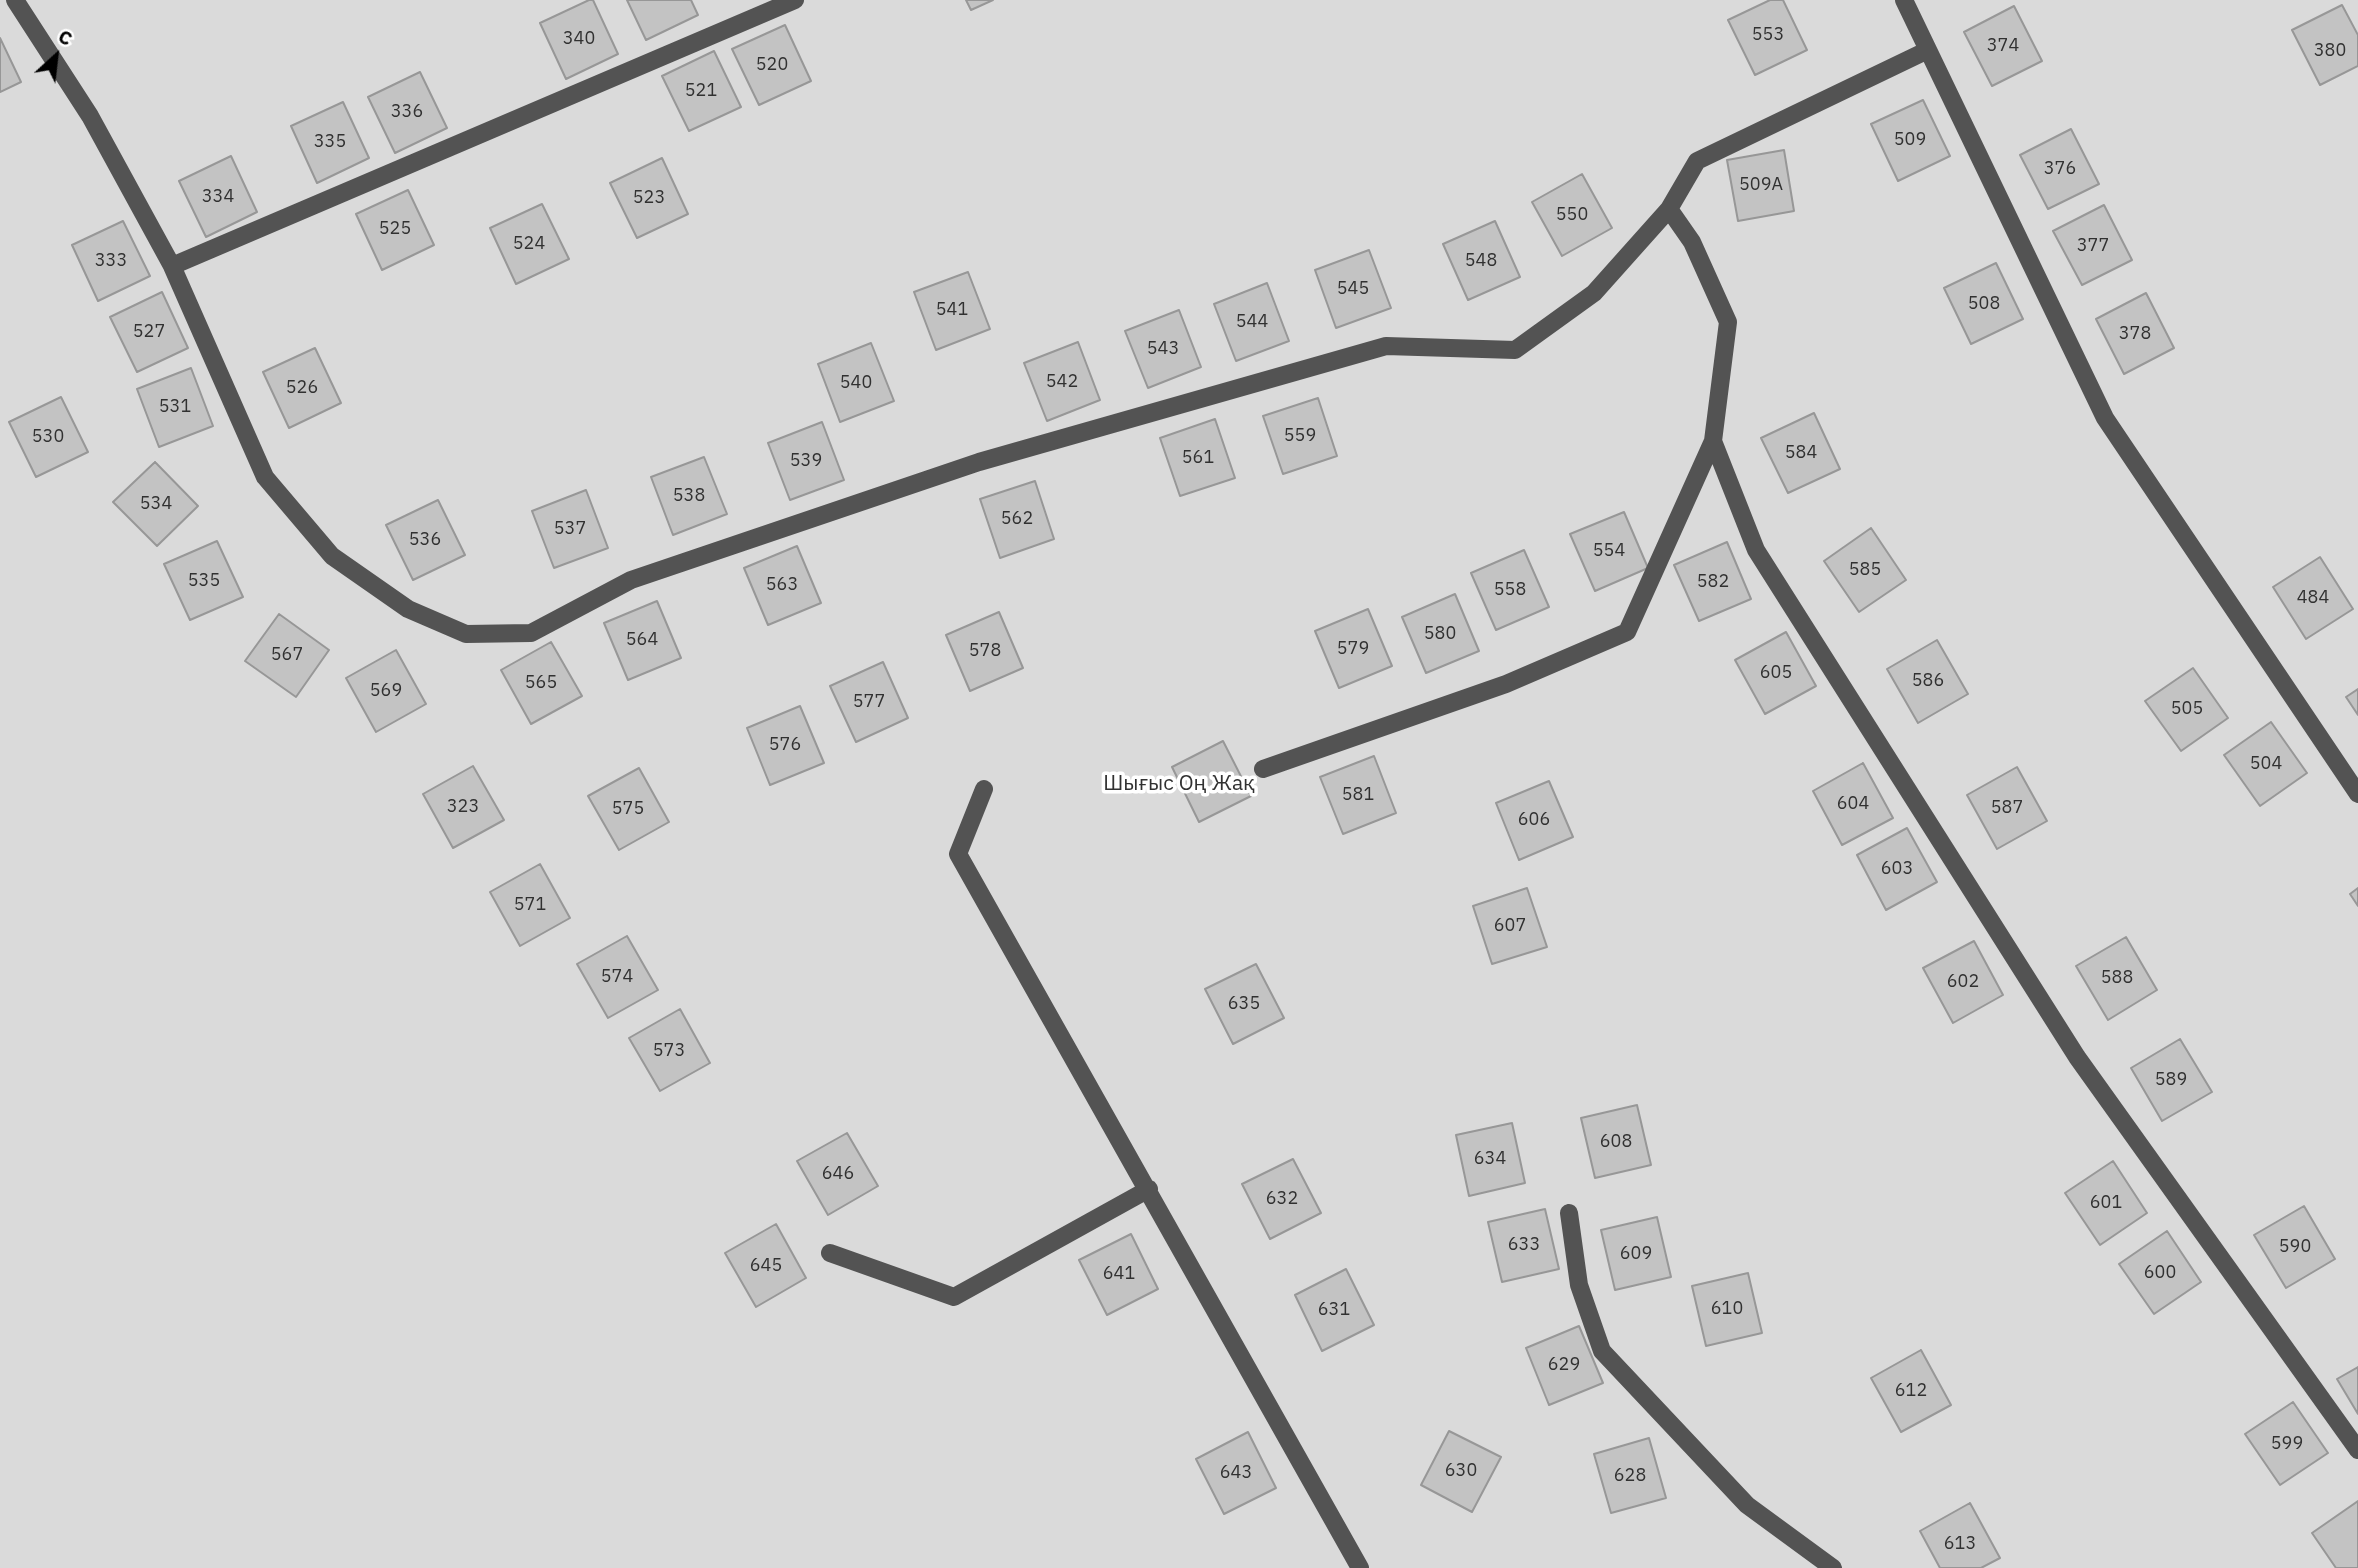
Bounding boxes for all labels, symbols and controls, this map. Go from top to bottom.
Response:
north arrow [21,21,91,91]
text: С [55,24,76,51]
house number: 553 [1752,24,1784,46]
house number: 340 [563,28,595,50]
house number: 374 [1987,35,2019,57]
house number: 380 [2314,40,2346,62]
house number: 520 [756,54,788,76]
house number: 521 [685,80,717,102]
house number: 336 [391,101,423,123]
house number: 509 [1894,129,1926,151]
house number: 335 [314,131,346,153]
house number: 376 [2044,158,2076,180]
house number: 509А [1739,174,1783,196]
house number: 334 [202,186,234,208]
house number: 523 [633,187,665,209]
house number: 550 [1556,204,1588,226]
house number: 525 [379,218,411,240]
house number: 524 [513,233,545,255]
house number: 377 [2077,235,2109,257]
house number: 333 [95,250,127,272]
house number: 548 [1465,250,1497,272]
house number: 545 [1337,278,1369,300]
house number: 508 [1968,293,2000,315]
house number: 541 [936,299,968,321]
house number: 544 [1236,311,1268,333]
house number: 527 [133,321,165,343]
house number: 378 [2119,323,2151,345]
house number: 543 [1147,338,1179,360]
house number: 542 [1046,371,1078,393]
house number: 540 [840,372,872,394]
house number: 526 [286,377,318,399]
house number: 531 [159,396,191,418]
house number: 559 [1284,425,1316,447]
house number: 530 [32,426,64,448]
house number: 584 [1785,442,1817,464]
house number: 561 [1182,447,1214,469]
house number: 539 [790,450,822,472]
house number: 538 [673,485,705,507]
house number: 534 [140,493,172,515]
house number: 562 [1001,508,1033,530]
house number: 537 [554,518,586,540]
house number: 536 [409,529,441,551]
house number: 554 [1593,540,1625,562]
house number: 585 [1849,559,1881,581]
house number: 535 [188,570,220,592]
house number: 582 [1697,571,1729,593]
house number: 563 [766,574,798,596]
house number: 558 [1494,579,1526,601]
house number: 484 [2297,587,2329,609]
house number: 580 [1424,623,1456,645]
house number: 564 [626,629,658,651]
house number: 579 [1337,638,1369,660]
house number: 578 [969,640,1001,662]
house number: 567 [271,644,303,666]
house number: 605 [1760,662,1792,684]
house number: 586 [1912,670,1944,692]
house number: 565 [525,672,557,694]
house number: 569 [370,680,402,702]
house number: 577 [853,691,885,713]
house number: 505 [2171,698,2203,720]
house number: 576 [769,734,801,756]
house number: 504 [2250,753,2282,775]
park label: Шығыс Оң Жақ [1103,771,1255,797]
house number: 581 [1342,784,1374,806]
house number: 604 [1837,793,1869,815]
house number: 323 [447,796,479,818]
house number: 587 [1991,797,2023,819]
house number: 575 [612,798,644,820]
house number: 606 [1518,809,1550,831]
house number: 603 [1881,858,1913,880]
house number: 571 [514,894,546,916]
house number: 607 [1494,915,1526,937]
house number: 574 [601,966,633,988]
house number: 588 [2101,967,2133,989]
house number: 602 [1947,971,1979,993]
house number: 635 [1228,993,1260,1015]
house number: 573 [653,1040,685,1062]
house number: 589 [2155,1069,2187,1091]
house number: 608 [1600,1131,1632,1153]
house number: 634 [1474,1148,1506,1170]
house number: 646 [822,1163,854,1185]
house number: 632 [1266,1188,1298,1210]
house number: 601 [2090,1192,2122,1214]
house number: 633 [1508,1234,1540,1256]
house number: 590 [2279,1236,2311,1258]
house number: 609 [1620,1243,1652,1265]
house number: 645 [750,1255,782,1277]
house number: 600 [2144,1262,2176,1284]
house number: 641 [1103,1263,1135,1285]
house number: 610 [1711,1298,1743,1320]
house number: 631 [1318,1299,1350,1321]
house number: 629 [1548,1354,1580,1376]
house number: 612 [1895,1380,1927,1402]
house number: 599 [2271,1433,2303,1455]
house number: 630 [1445,1460,1477,1482]
house number: 643 [1220,1462,1252,1484]
house number: 628 [1614,1465,1646,1487]
house number: 613 [1944,1533,1976,1555]

